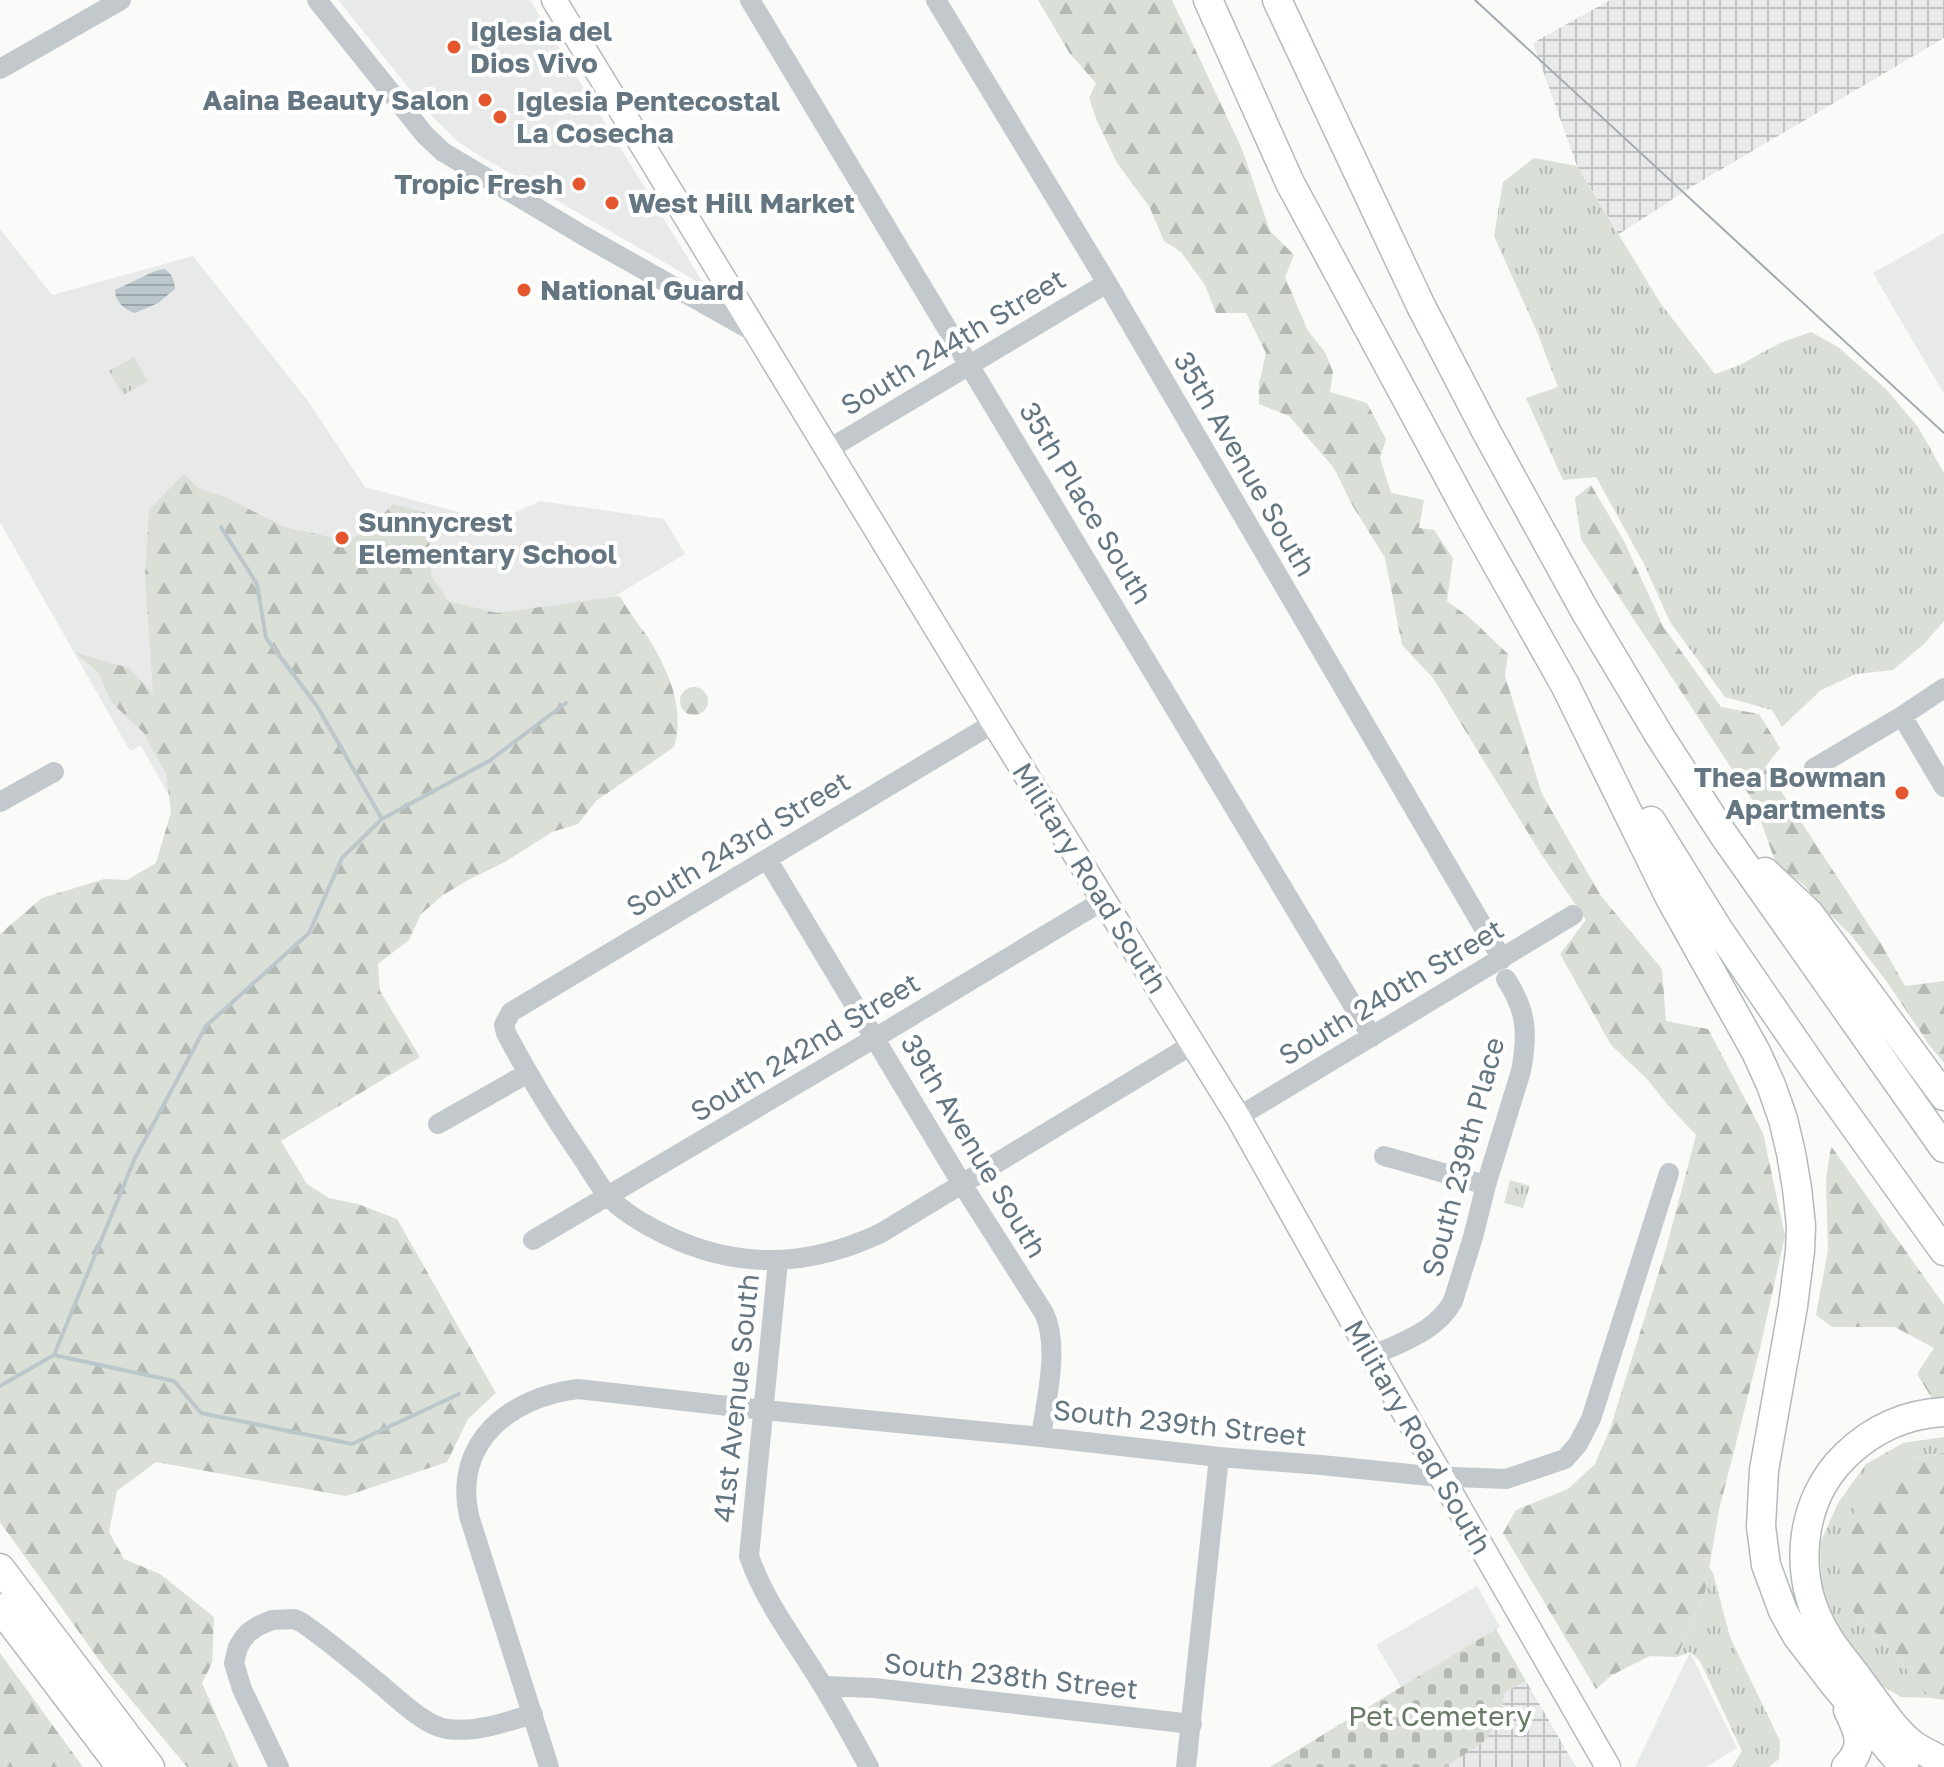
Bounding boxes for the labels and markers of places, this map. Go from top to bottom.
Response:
place label: Iglesia del Dios Vivo [470,14,612,79]
marker: Iglesia del Dios Vivo [445,38,463,56]
place label: Aaina Beauty Salon [203,83,469,116]
place label: Iglesia Pentecostal La Cosecha [516,84,780,149]
marker: Aaina Beauty Salon [476,91,494,109]
marker: Iglesia Pentecostal La Cosecha [491,108,509,126]
place label: Tropic Fresh [394,167,563,200]
marker: Tropic Fresh [570,175,588,193]
place label: West Hill Market [628,186,855,219]
marker: West Hill Market [603,194,621,212]
place label: National Guard [540,273,744,306]
marker: National Guard [515,281,533,299]
place label: Sunnycrest Elementary School [358,505,617,570]
marker: Sunnycrest Elementary School [333,529,351,547]
place label: Thea Bowman Apartments [1694,760,1886,825]
marker: Thea Bowman Apartments [1893,784,1911,802]

